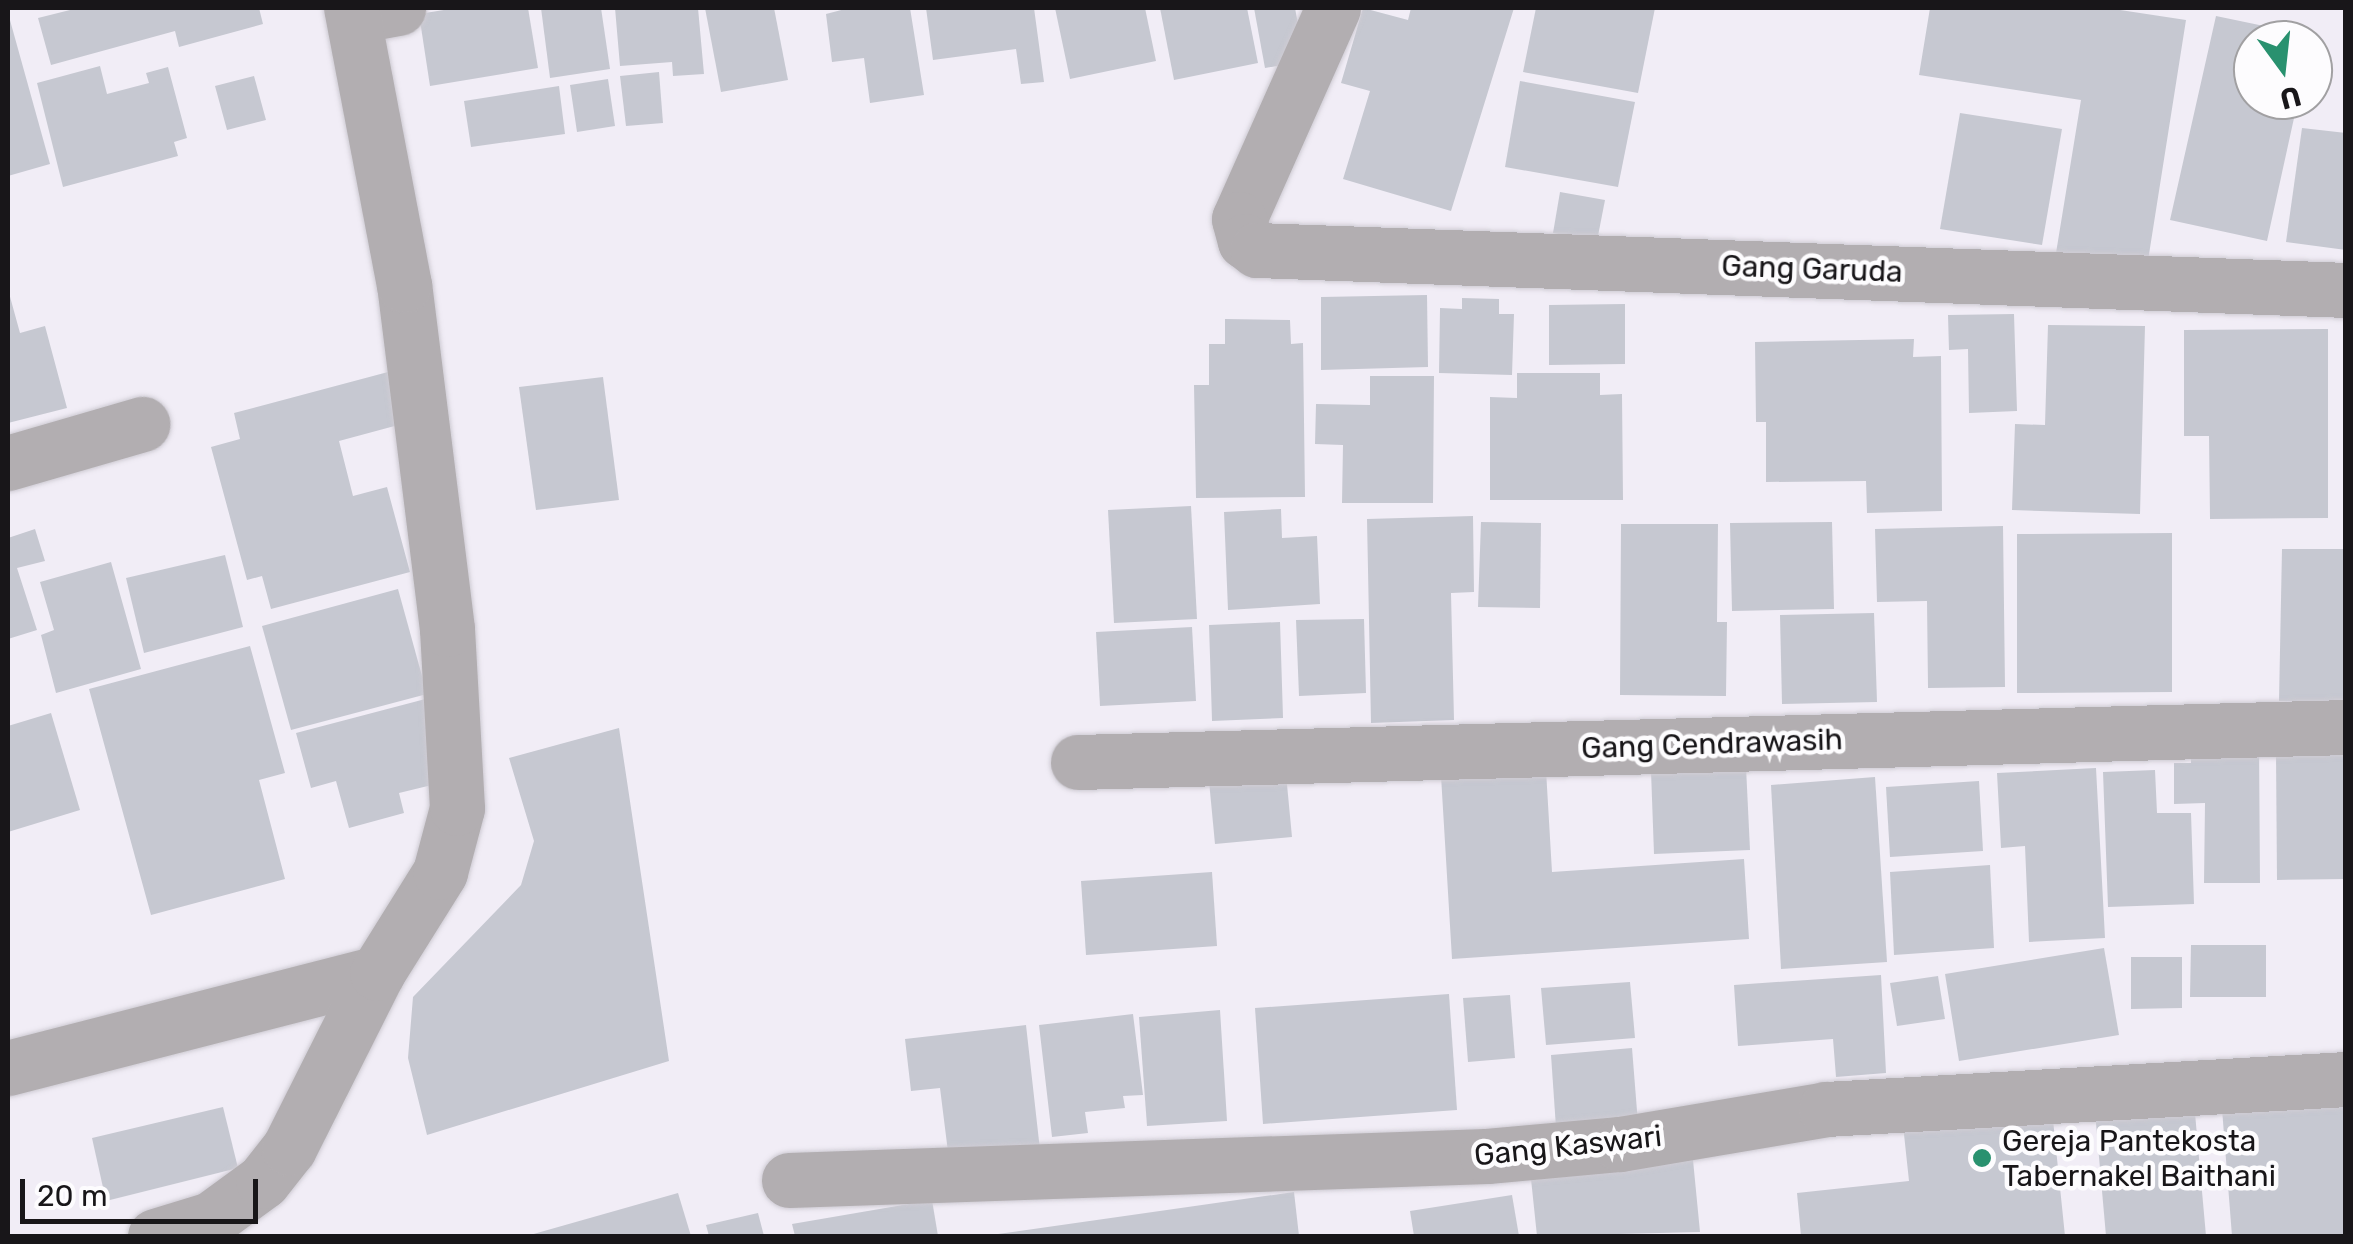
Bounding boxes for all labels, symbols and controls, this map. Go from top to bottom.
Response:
north arrow [2233,20,2333,120]
text: U [2276,79,2304,116]
street label: Gang Garuda [1721,248,1903,290]
street label: Gang Cendrawasih [1581,721,1843,767]
street label: Gang Kaswari [1472,1118,1664,1174]
place label: Gereja Pantekosta Tabernakel Baithani [2002,1123,2276,1194]
marker: Gereja Pantekosta Tabernakel Baithani [1971,1147,1993,1169]
scale bar [25,1159,262,1221]
text: 20 m [37,1178,108,1214]

